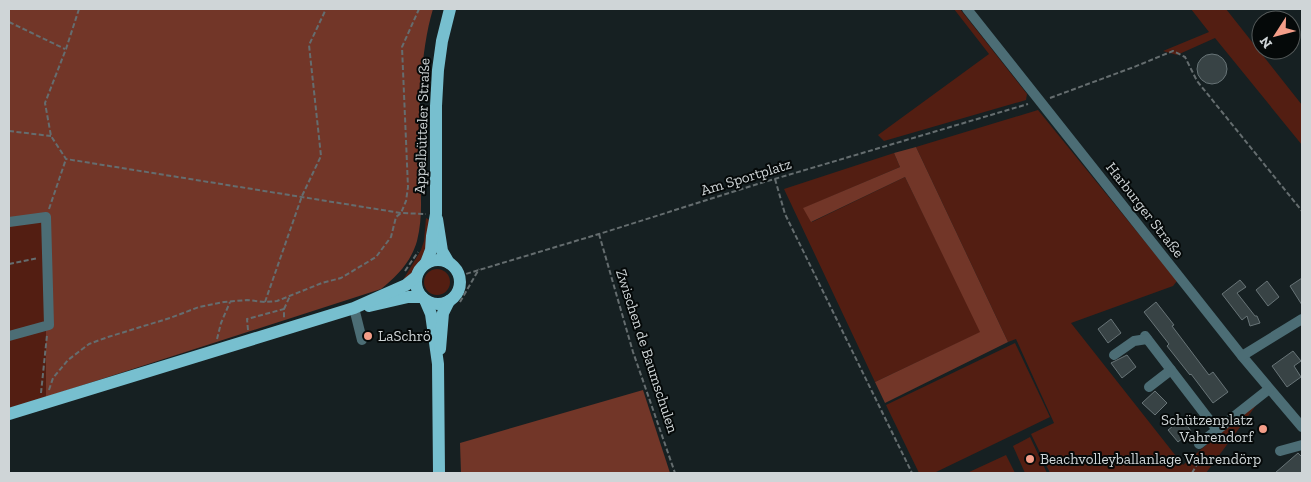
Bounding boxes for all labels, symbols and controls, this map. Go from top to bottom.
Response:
north arrow [1251,10,1301,60]
text: N [1256,33,1276,52]
street label: Appelbütteler Straße [411,58,433,194]
street label: Am Sportplatz [698,155,794,199]
street label: Harburger Straße [1102,159,1188,261]
street label: Zwischen de Baumschulen [612,267,682,436]
place label: LaSchrö [378,327,431,345]
marker: LaSchrö [362,330,374,342]
place label: Schützenplatz Vahrendorf [1161,411,1254,446]
marker: Schützenplatz Vahrendorf [1257,423,1269,435]
place label: Beachvolleyballanlage Vahrendörp [1040,450,1261,468]
marker: Beachvolleyballanlage Vahrendörp [1024,453,1036,465]

